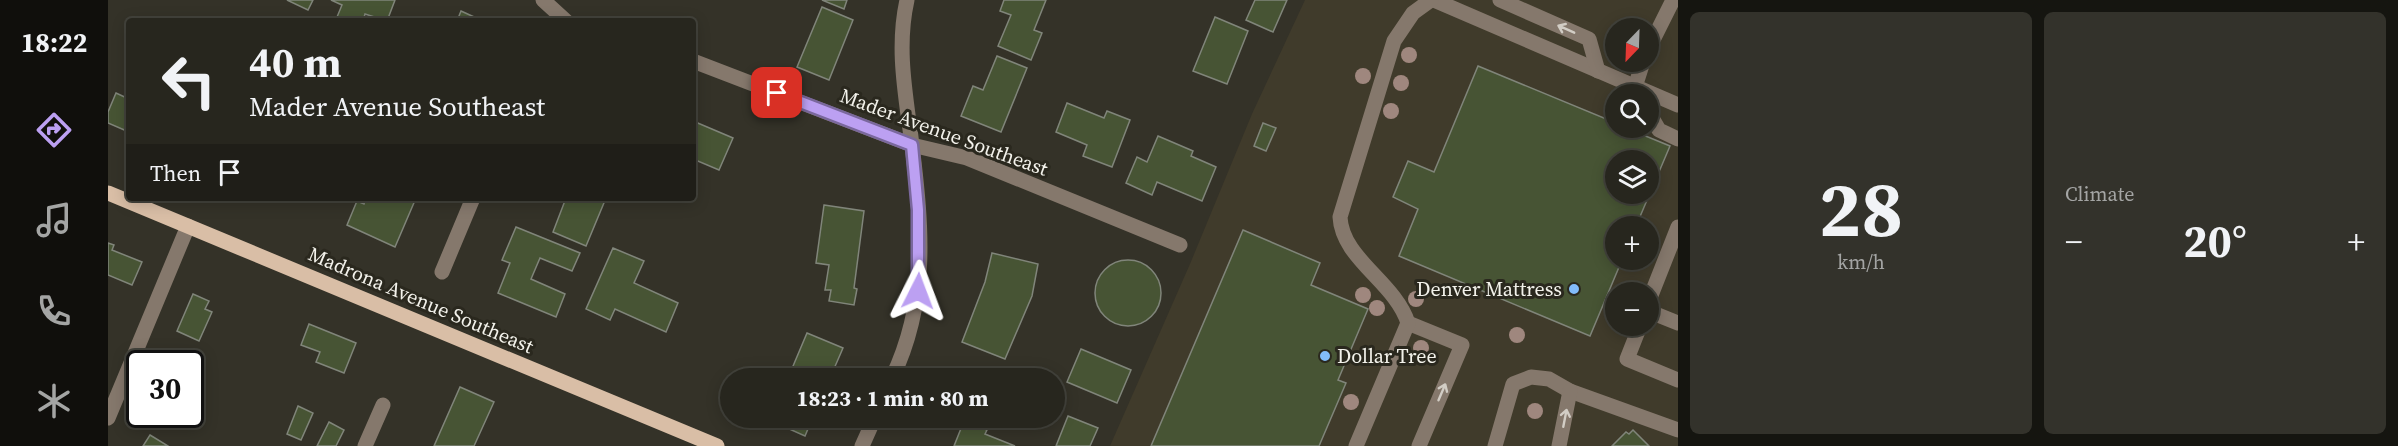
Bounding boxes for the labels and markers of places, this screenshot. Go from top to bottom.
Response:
pin [751,67,802,118]
place label: Denver Mattress [1416,275,1562,303]
marker: Denver Mattress [1567,282,1581,296]
place label: Dollar Tree [1337,342,1437,370]
marker: Dollar Tree [1318,349,1332,363]

